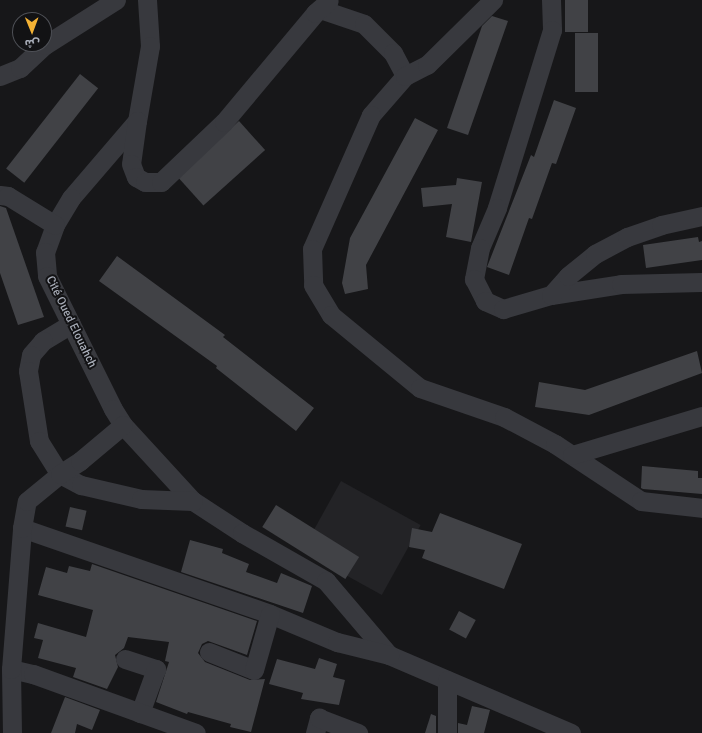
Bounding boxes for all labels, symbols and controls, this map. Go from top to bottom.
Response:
north arrow [12,12,52,52]
text: ش [25,37,40,50]
street label: Cité Oued Elouahch [43,274,99,370]

